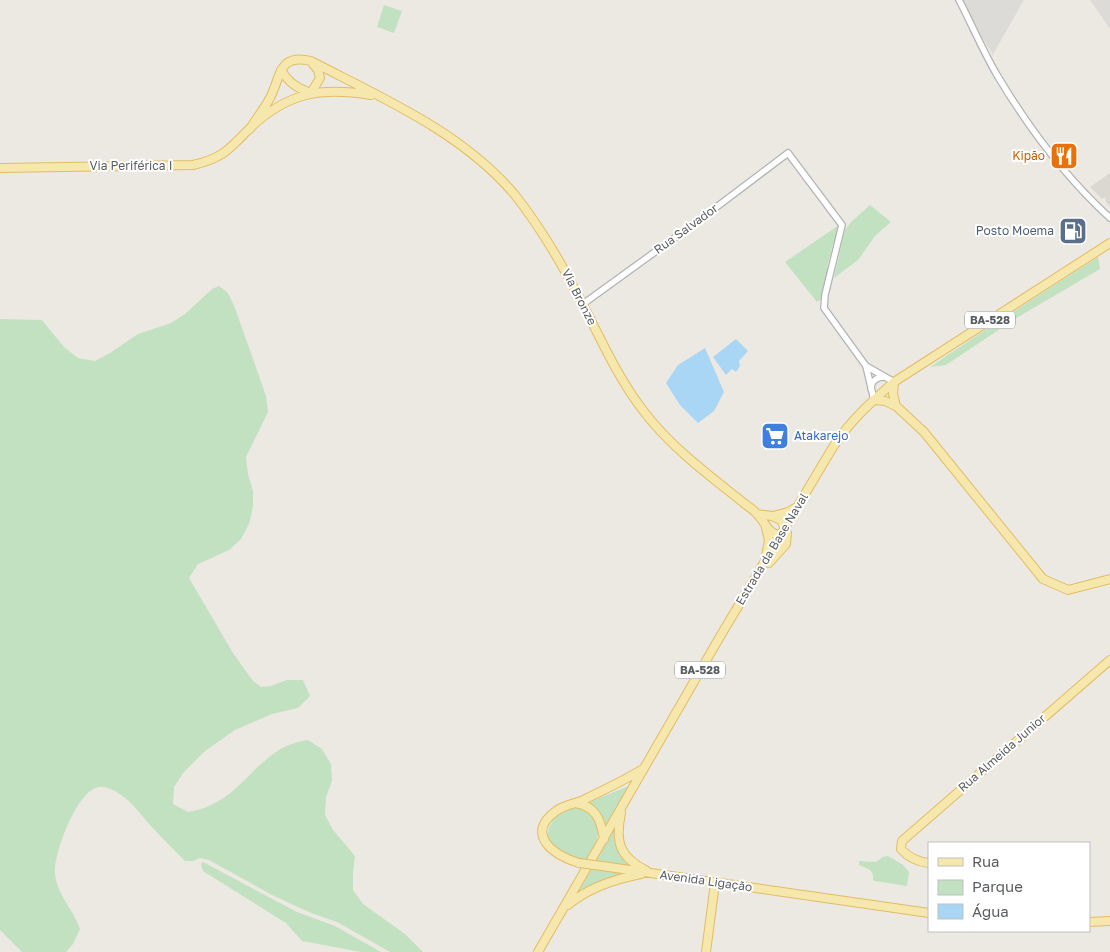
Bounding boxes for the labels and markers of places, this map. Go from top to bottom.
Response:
restaurant icon: Kipão [1049,141,1079,171]
place label: Kipão [1012,148,1045,163]
fuel station icon: Posto Moema [1058,216,1088,246]
place label: Posto Moema [976,223,1054,238]
supermarket icon: Atakarejo [760,421,790,451]
place label: Atakarejo [794,428,849,443]

